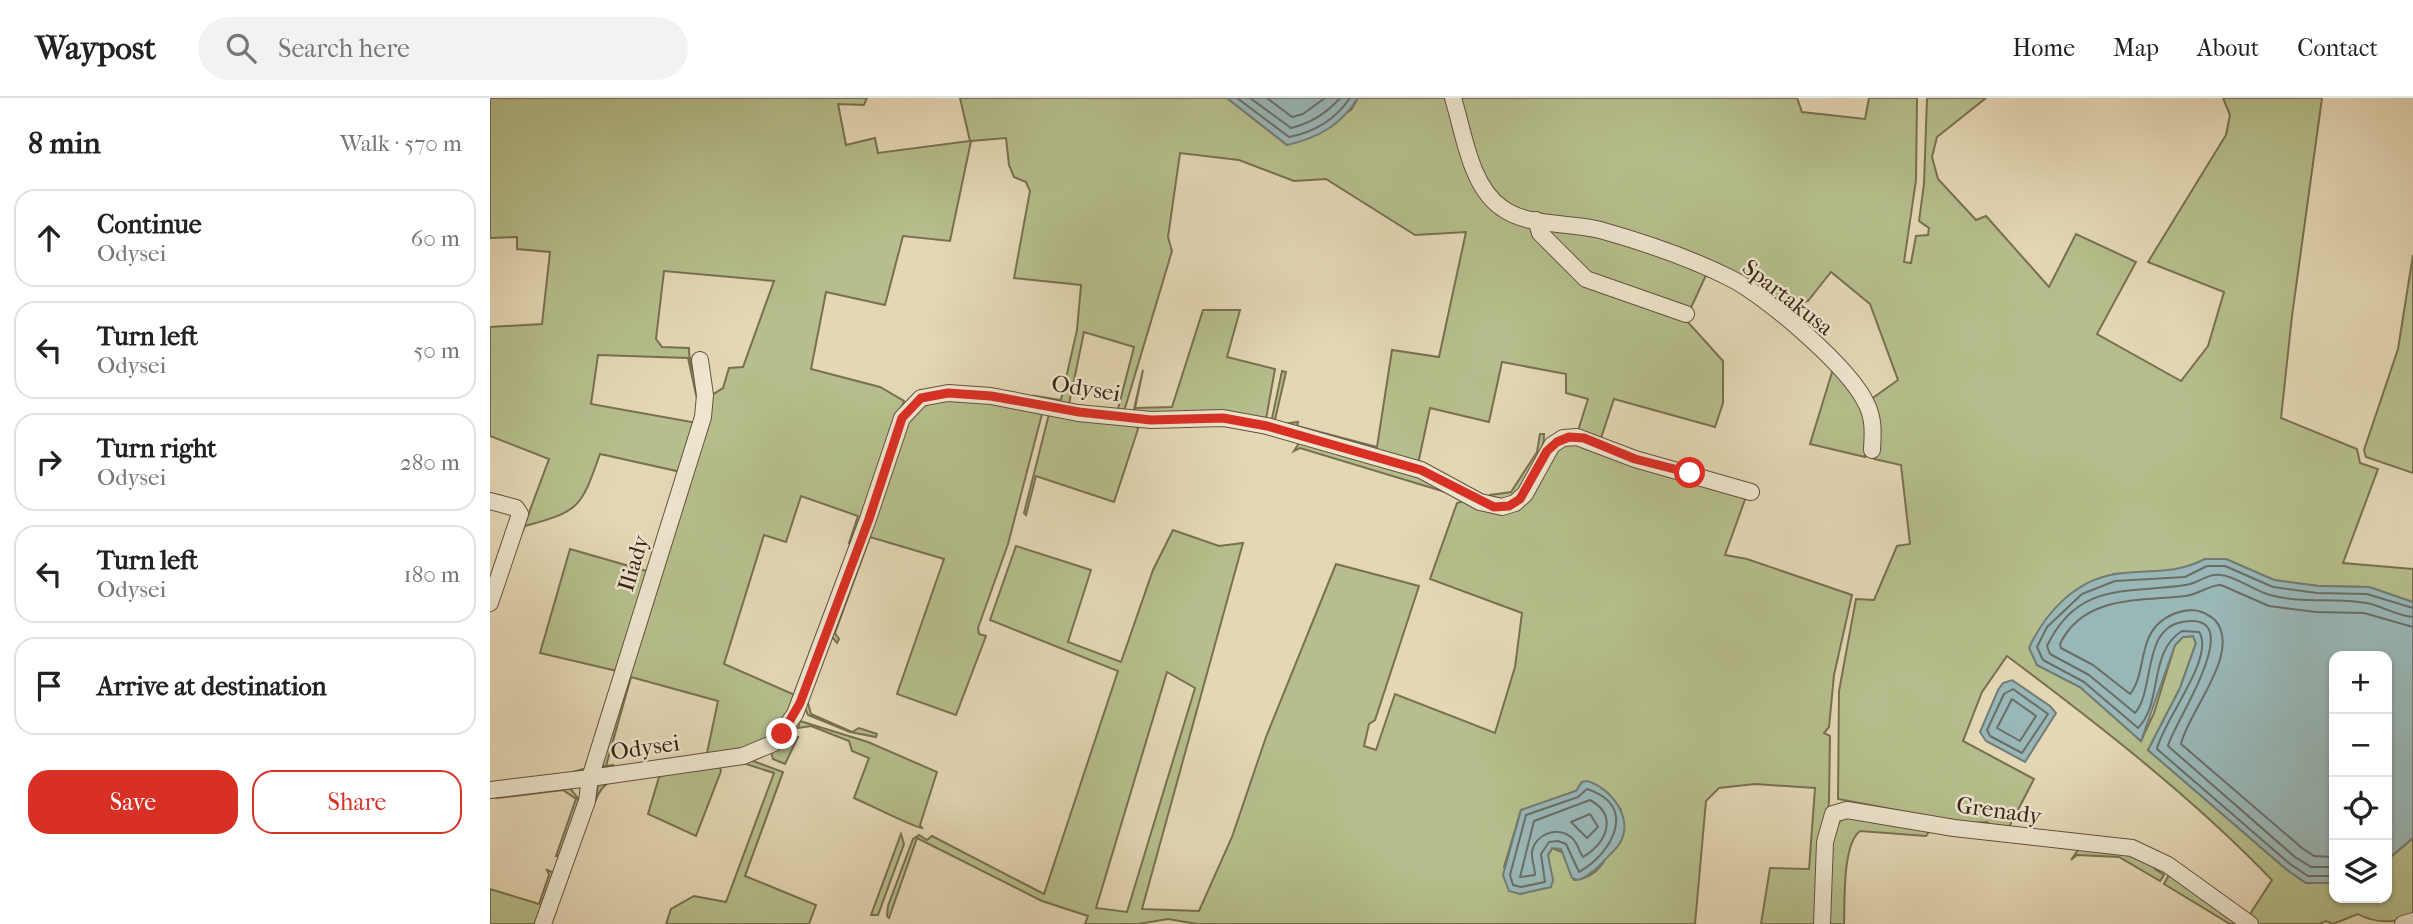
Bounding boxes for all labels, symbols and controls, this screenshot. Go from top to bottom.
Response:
search box [198,17,688,80]
text: Waypost [35,29,156,68]
icon: search [222,29,260,67]
text: Search here [278,33,410,64]
text: Home [2013,34,2075,62]
text: Map [2113,34,2159,62]
text: About [2197,34,2259,62]
text: Contact [2297,34,2378,62]
text: 8 min [28,126,101,161]
text: Walk · 570 m [340,130,462,157]
text: Continue [97,209,202,240]
icon: ahead [30,219,68,257]
text: 60 m [411,225,460,252]
text: Odysei [97,240,166,267]
street label: Spartakusa [1737,254,1839,341]
text: Turn left [97,321,198,352]
icon: left [30,331,68,369]
text: 50 m [413,337,460,364]
text: Odysei [97,352,166,379]
street label: Odysei [1050,370,1122,407]
text: Turn right [97,433,217,464]
icon: right [30,443,68,481]
text: 280 m [400,449,460,476]
route start [1674,457,1705,488]
text: Odysei [97,464,166,491]
street label: Iliady [612,531,655,594]
text: Turn left [97,545,198,576]
icon: left [30,555,68,593]
text: 180 m [403,561,460,588]
text: Odysei [97,576,166,603]
map controls [2329,651,2392,903]
button: + [2329,651,2392,714]
icon: arrive [30,667,68,705]
text: Arrive at destination [97,671,327,702]
button: − [2329,714,2392,777]
route end [766,718,797,749]
street label: Odysei [609,729,681,766]
button: Save [28,770,238,834]
button: Share [252,770,462,834]
button: locate [2329,777,2392,840]
street label: Grenady [1955,791,2044,830]
button: layers [2329,840,2392,903]

